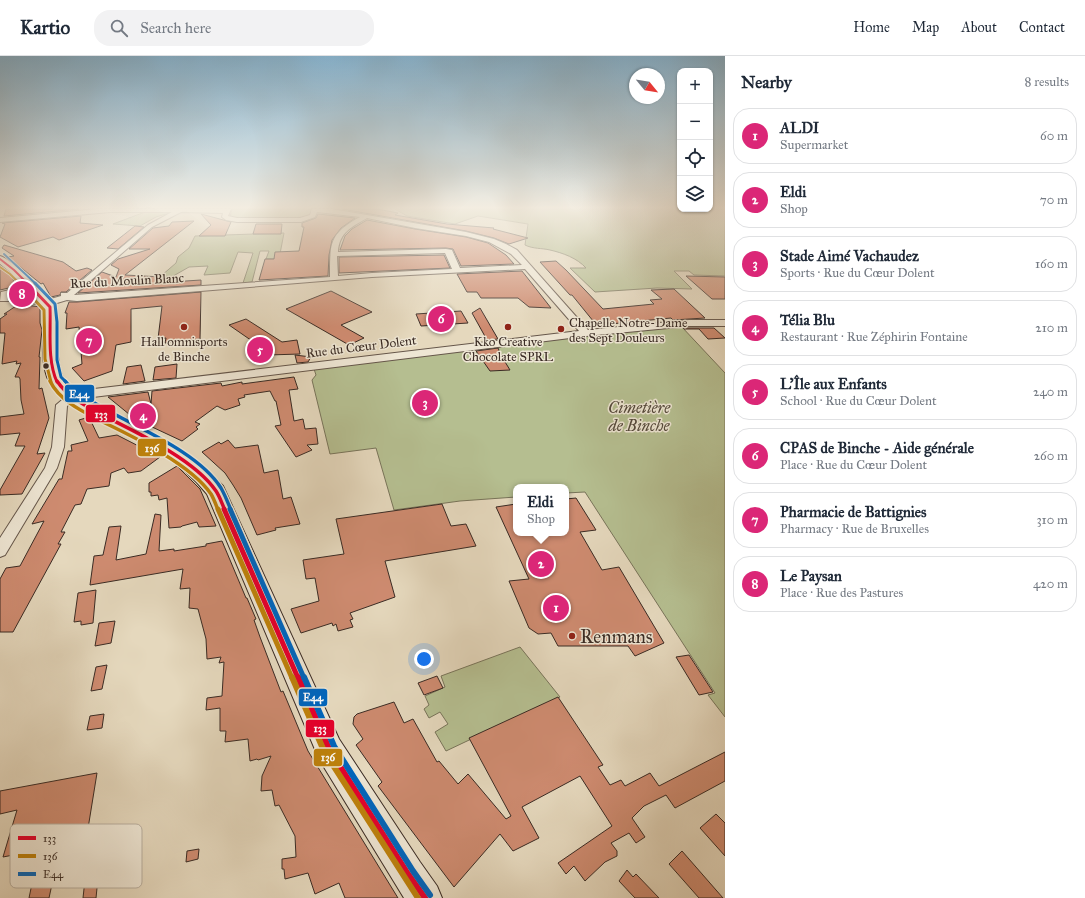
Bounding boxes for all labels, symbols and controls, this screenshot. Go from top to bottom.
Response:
search box [94,10,374,46]
text: Kartio [20,16,70,39]
icon: search [108,17,130,39]
text: Search here [140,19,211,37]
text: Home [853,19,890,36]
text: Map [912,19,939,36]
text: About [961,19,997,36]
text: Contact [1019,19,1065,36]
north arrow [629,68,665,104]
map controls [677,68,713,212]
button: + [677,68,713,104]
text: Nearby [741,72,792,93]
text: 8 results [1025,74,1069,90]
button: − [677,104,713,140]
text: ALDI [780,119,819,137]
text: 1 [752,128,758,144]
text: 60 m [1040,128,1068,144]
text: Supermarket [780,137,848,153]
button: locate [677,140,713,176]
button: layers [677,176,713,212]
text: Eldi [780,183,806,201]
text: 2 [752,192,758,208]
text: 70 m [1040,192,1068,208]
text: Shop [780,201,808,217]
text: Stade Aimé Vachaudez [780,247,919,265]
text: 3 [752,256,758,272]
text: 160 m [1035,256,1068,272]
text: Sports · Rue du Cœur Dolent [780,265,935,281]
street label: Rue du Moulin Blanc [70,270,185,292]
pin: 8 [9,279,35,309]
pin: 6 [428,304,454,334]
text: Télia Blu [780,311,835,329]
place label: Chapelle Notre-Dame des Sept Douleurs [569,315,688,346]
text: 4 [751,320,759,336]
text: 210 m [1035,320,1068,336]
marker: Hall omnisports de Binche [179,322,189,332]
marker: Kko Creative Chocolate SPRL [503,322,513,332]
marker: Chapelle Notre-Dame des Sept Douleurs [556,324,566,334]
pin: 7 [76,326,102,356]
text: Restaurant · Rue Zéphirin Fontaine [780,329,968,345]
street label: Rue du Cœur Dolent [305,332,418,362]
place label: Hall omnisports de Binche [141,334,228,365]
place label: Kko Creative Chocolate SPRL [463,334,554,365]
pin: 5 [247,335,273,365]
unlabelled marker [41,361,51,371]
text: L'Île aux Enfants [780,375,887,393]
line badge: E44 [64,384,95,403]
text: 5 [752,384,758,400]
text: 240 m [1033,384,1068,400]
text: E44 [69,388,90,402]
pin: 3 [412,388,438,418]
text: School · Rue du Cœur Dolent [780,393,937,409]
park label: Cimetière de Binche [607,398,671,435]
pin: 4 [130,401,156,431]
line badge: 133 [85,404,116,423]
text: 133 [94,408,108,422]
line badge: 136 [137,438,167,457]
text: CPAS de Binche - Aide générale [780,439,974,457]
text: 136 [145,442,161,456]
text: 6 [752,448,758,464]
text: 260 m [1034,448,1068,464]
text: Place · Rue du Cœur Dolent [780,457,927,473]
popup [513,484,569,536]
text: Eldi [527,493,554,511]
text: Pharmacie de Battignies [780,503,927,521]
text: Shop [527,511,555,527]
text: 7 [752,512,758,528]
text: 310 m [1036,512,1068,528]
text: Pharmacy · Rue de Bruxelles [780,521,929,537]
pin: 2 [528,549,554,579]
text: Le Paysan [780,567,842,585]
text: 8 [752,576,758,592]
text: 420 m [1033,576,1068,592]
text: Place · Rue des Pastures [780,585,903,601]
pin: 1 [543,593,569,623]
place label: Renmans [580,625,653,648]
marker: Renmans [567,631,577,641]
your location [414,649,434,669]
line badge: E44 [298,688,328,707]
text: E44 [303,691,324,705]
line badge: 133 [305,719,335,738]
text: 133 [313,722,327,736]
line badge: 136 [313,748,343,767]
text: 136 [321,751,337,765]
legend [10,824,142,888]
text: 133 [43,832,56,845]
text: 136 [43,850,58,863]
text: E44 [43,868,64,881]

